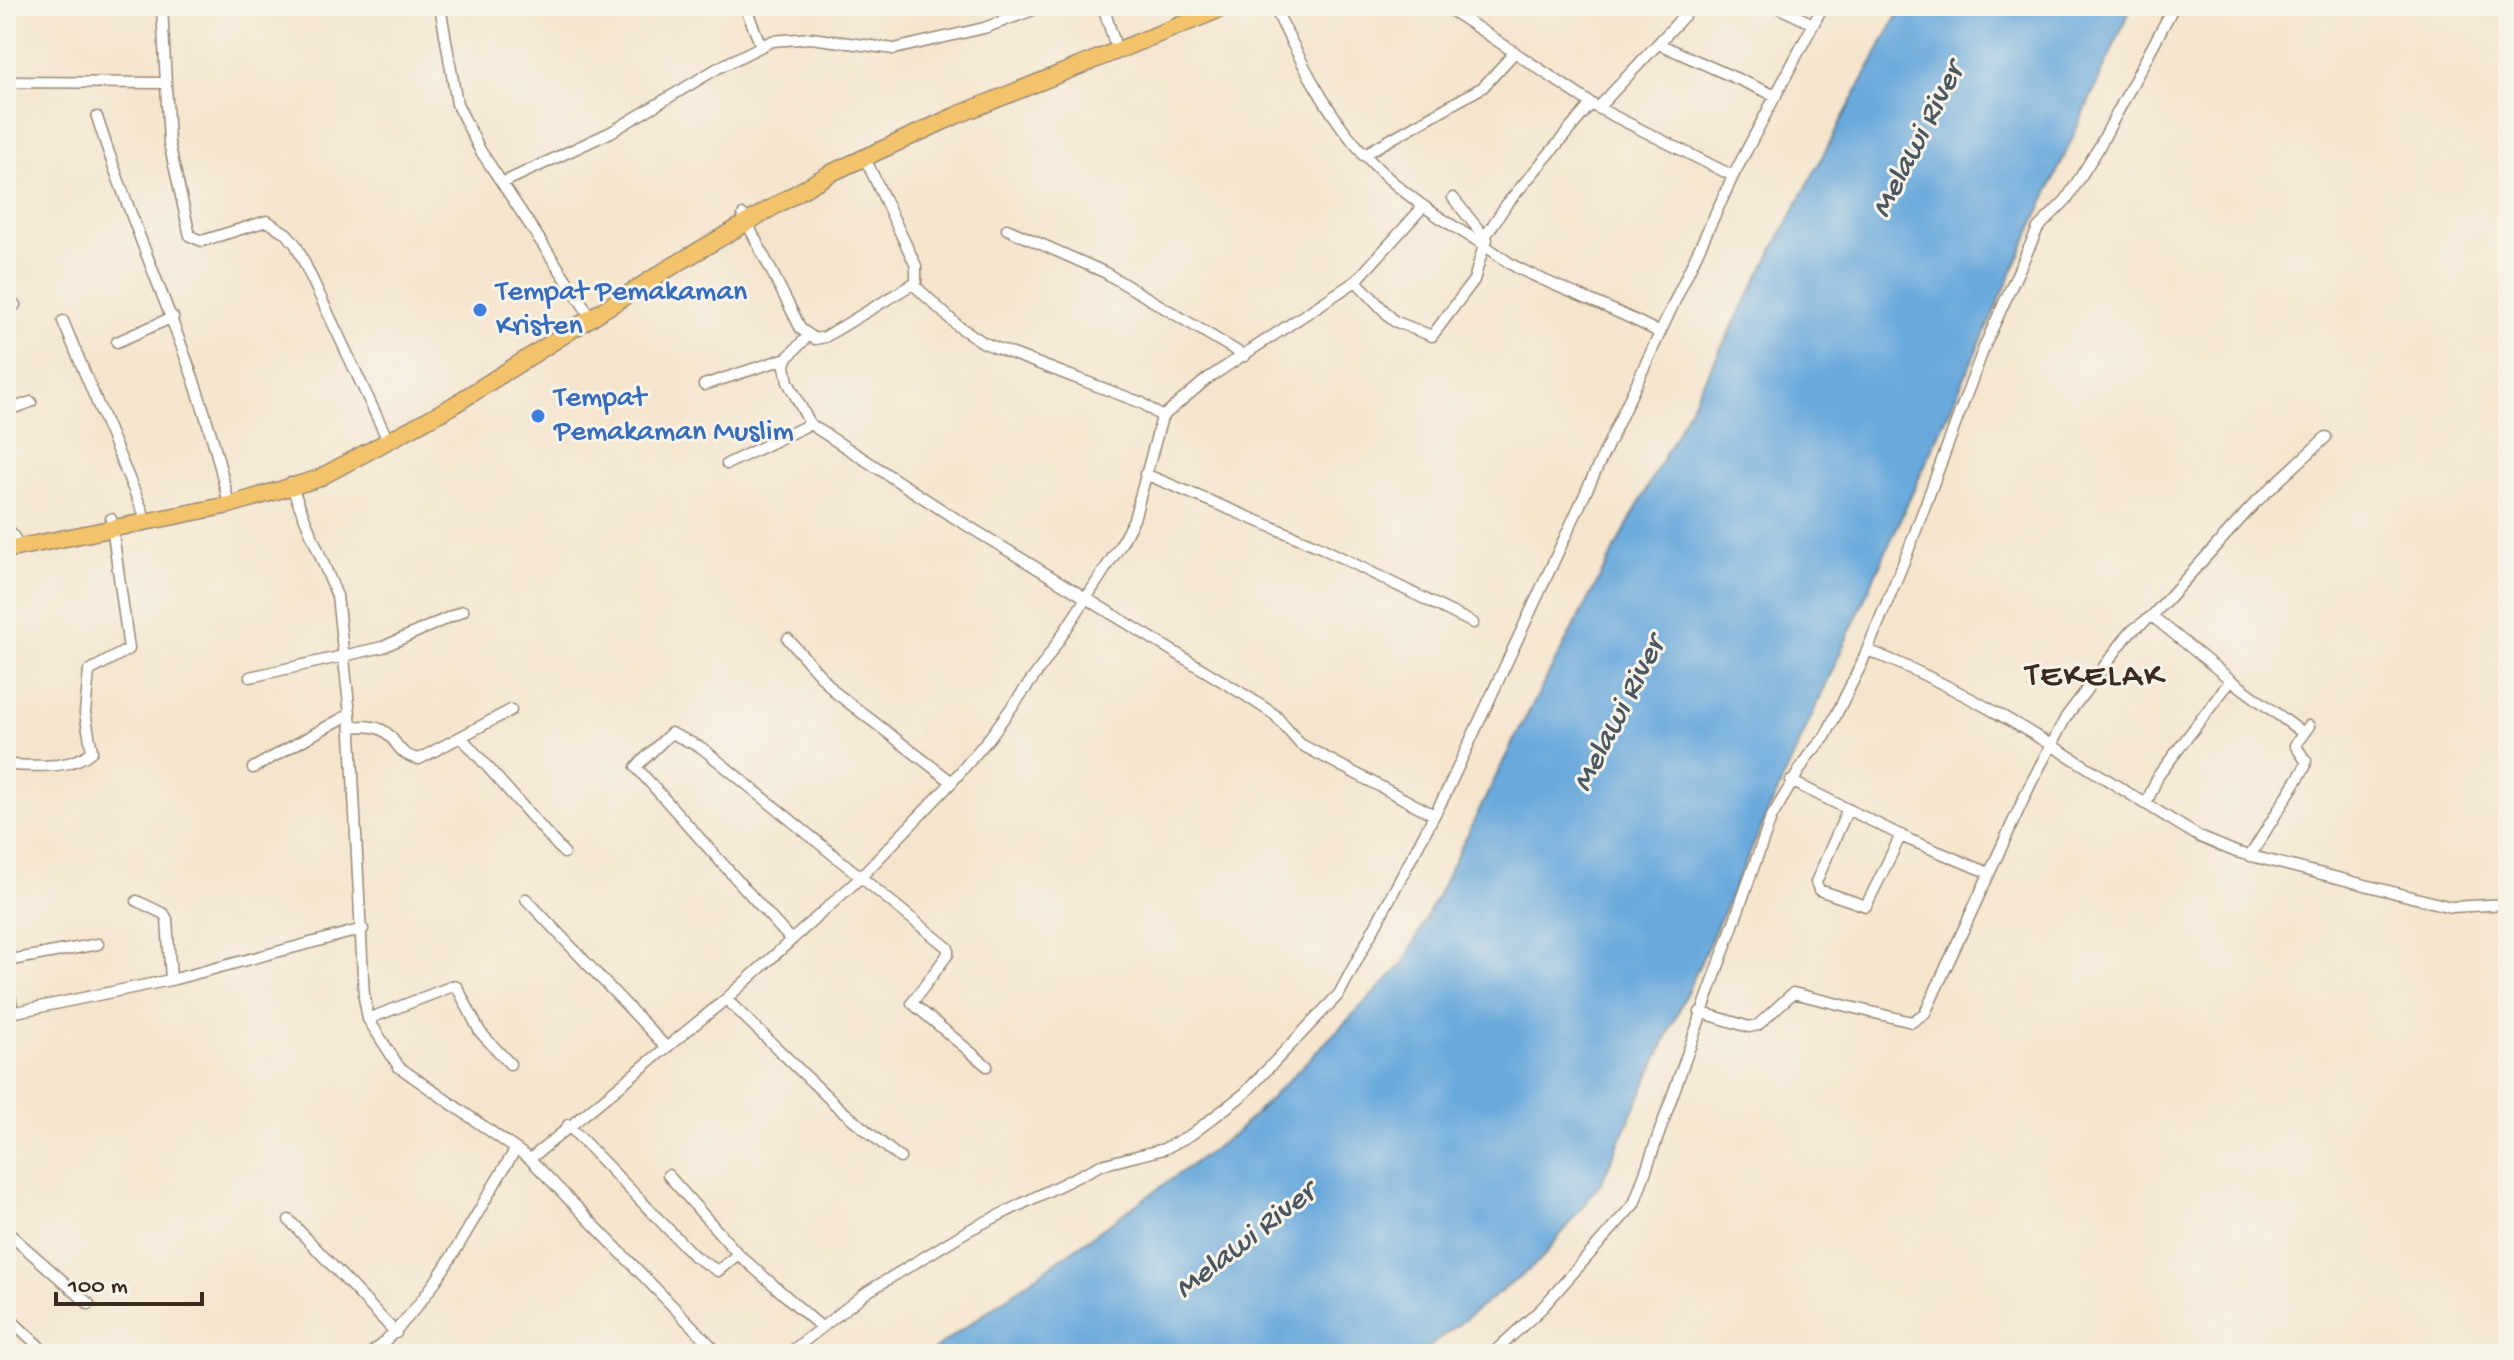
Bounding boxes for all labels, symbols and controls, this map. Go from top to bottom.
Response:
water label: Melawi River [1864,52,1977,225]
place label: Tempat Pemakaman Kristen [494,276,747,345]
marker: Tempat Pemakaman Kristen [471,301,489,319]
place label: Tempat Pemakaman Muslim [552,382,794,451]
marker: Tempat Pemakaman Muslim [529,407,547,425]
water label: Melawi River [1565,626,1678,799]
district label: TEKELAK [2023,658,2166,698]
water label: Melawi River [1168,1172,1329,1309]
scale bar [56,1256,202,1306]
text: 100 m [67,1273,128,1302]

